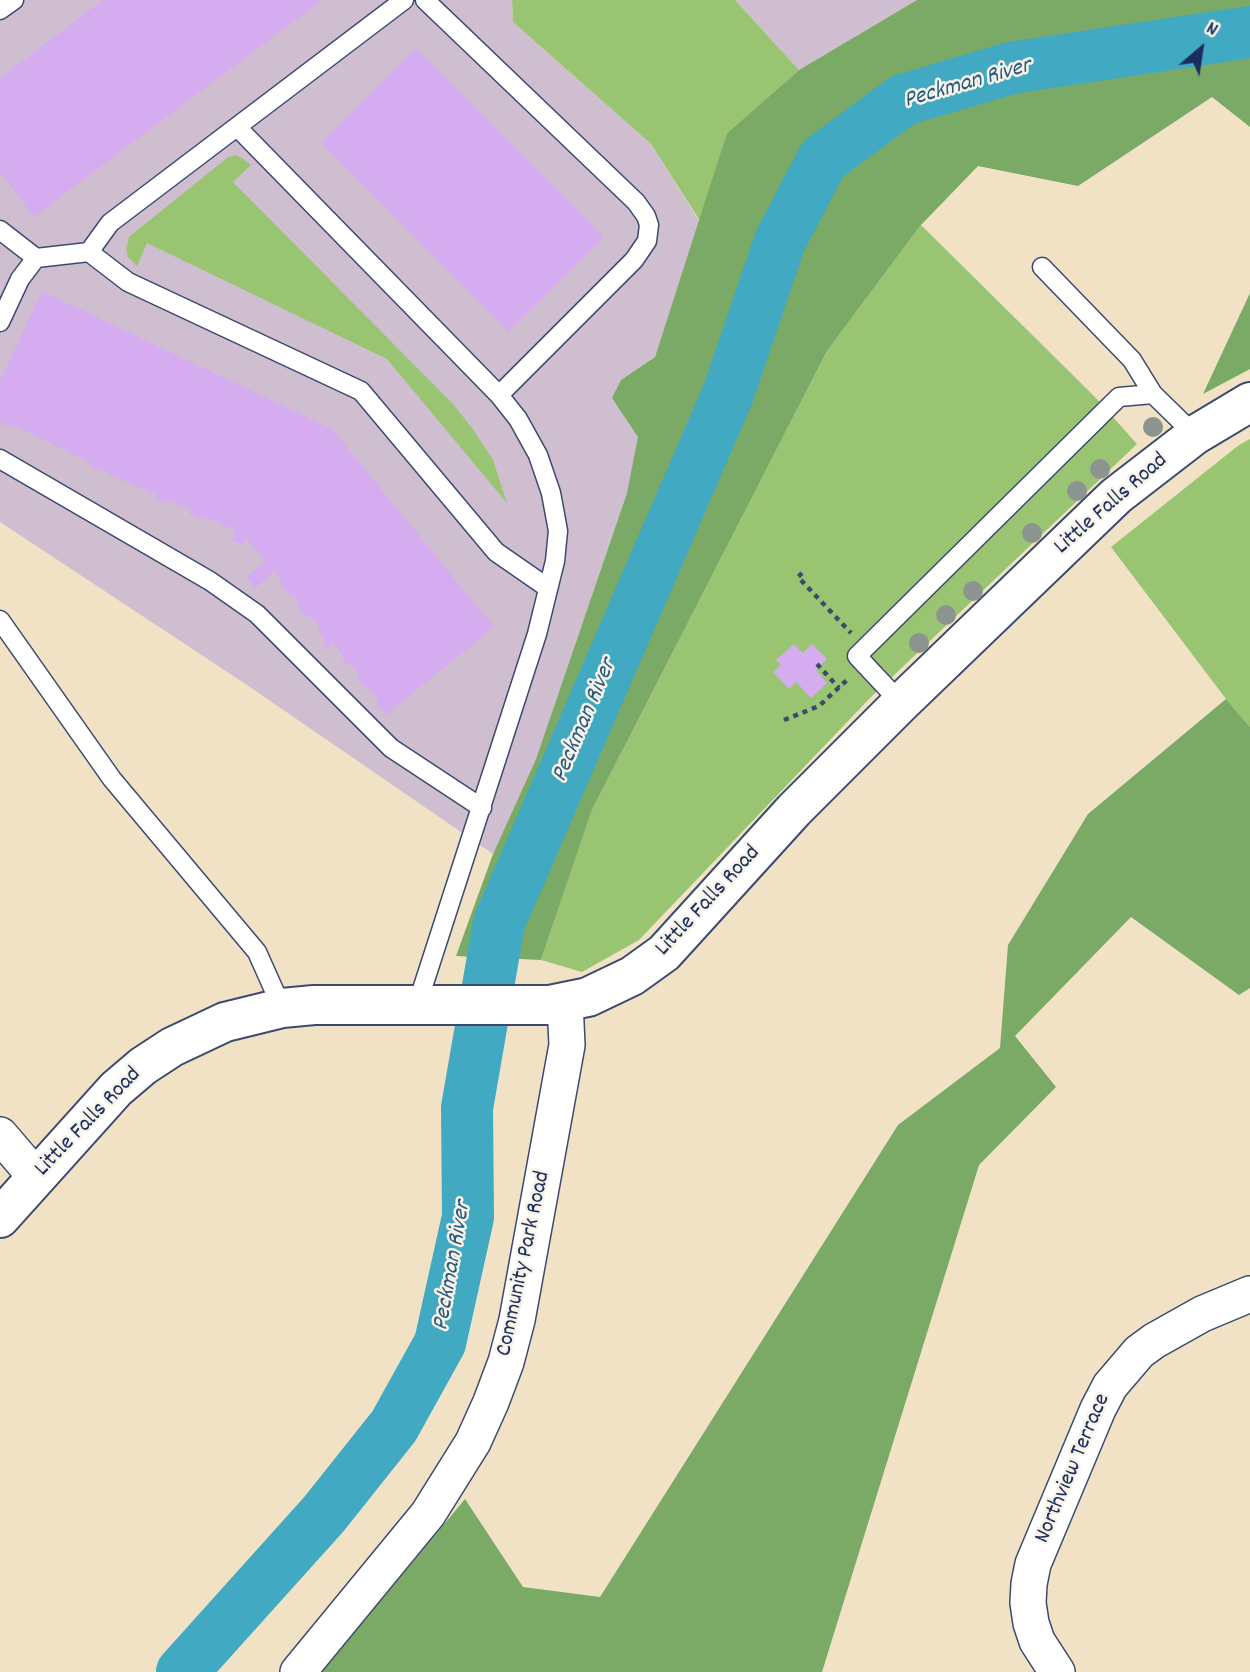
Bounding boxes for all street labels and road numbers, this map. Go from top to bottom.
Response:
street label: Little Falls Road [1050,448,1174,562]
street label: Little Falls Road [651,841,767,963]
street label: Little Falls Road [30,1063,148,1183]
street label: Community Park Road [492,1169,558,1359]
street label: Northview Terrace [1030,1390,1118,1548]

